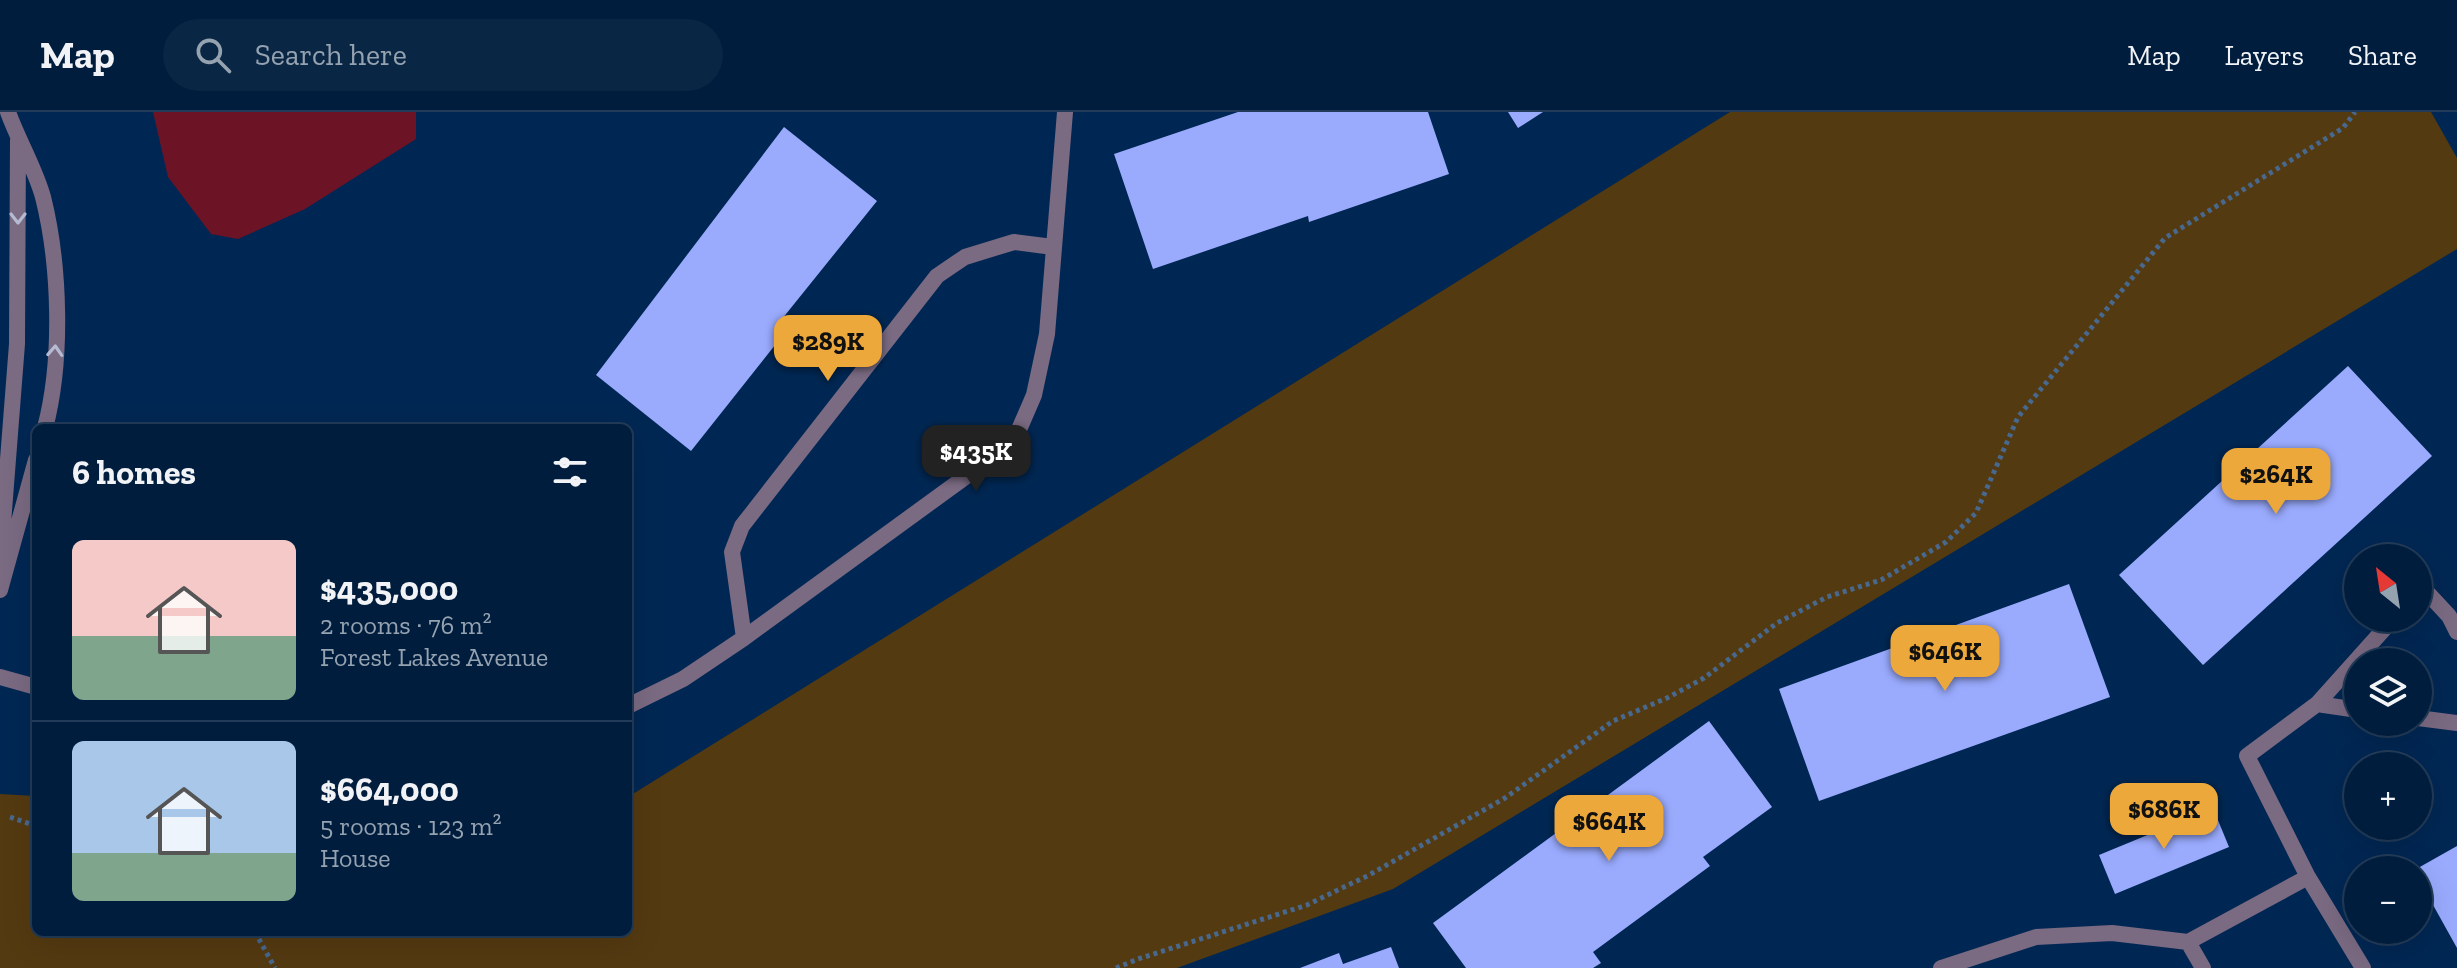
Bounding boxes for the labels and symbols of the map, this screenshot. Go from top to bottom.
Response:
one-way arrow [9,212,27,225]
pin: $289K [772,315,884,383]
one-way arrow [46,344,63,357]
pin: $435K [920,425,1032,493]
pin: $264K [2220,448,2332,516]
north arrow [2344,544,2432,632]
pin: $646K [1889,625,2001,693]
pin: $686K [2108,783,2220,851]
pin: $664K [1553,795,1665,863]

